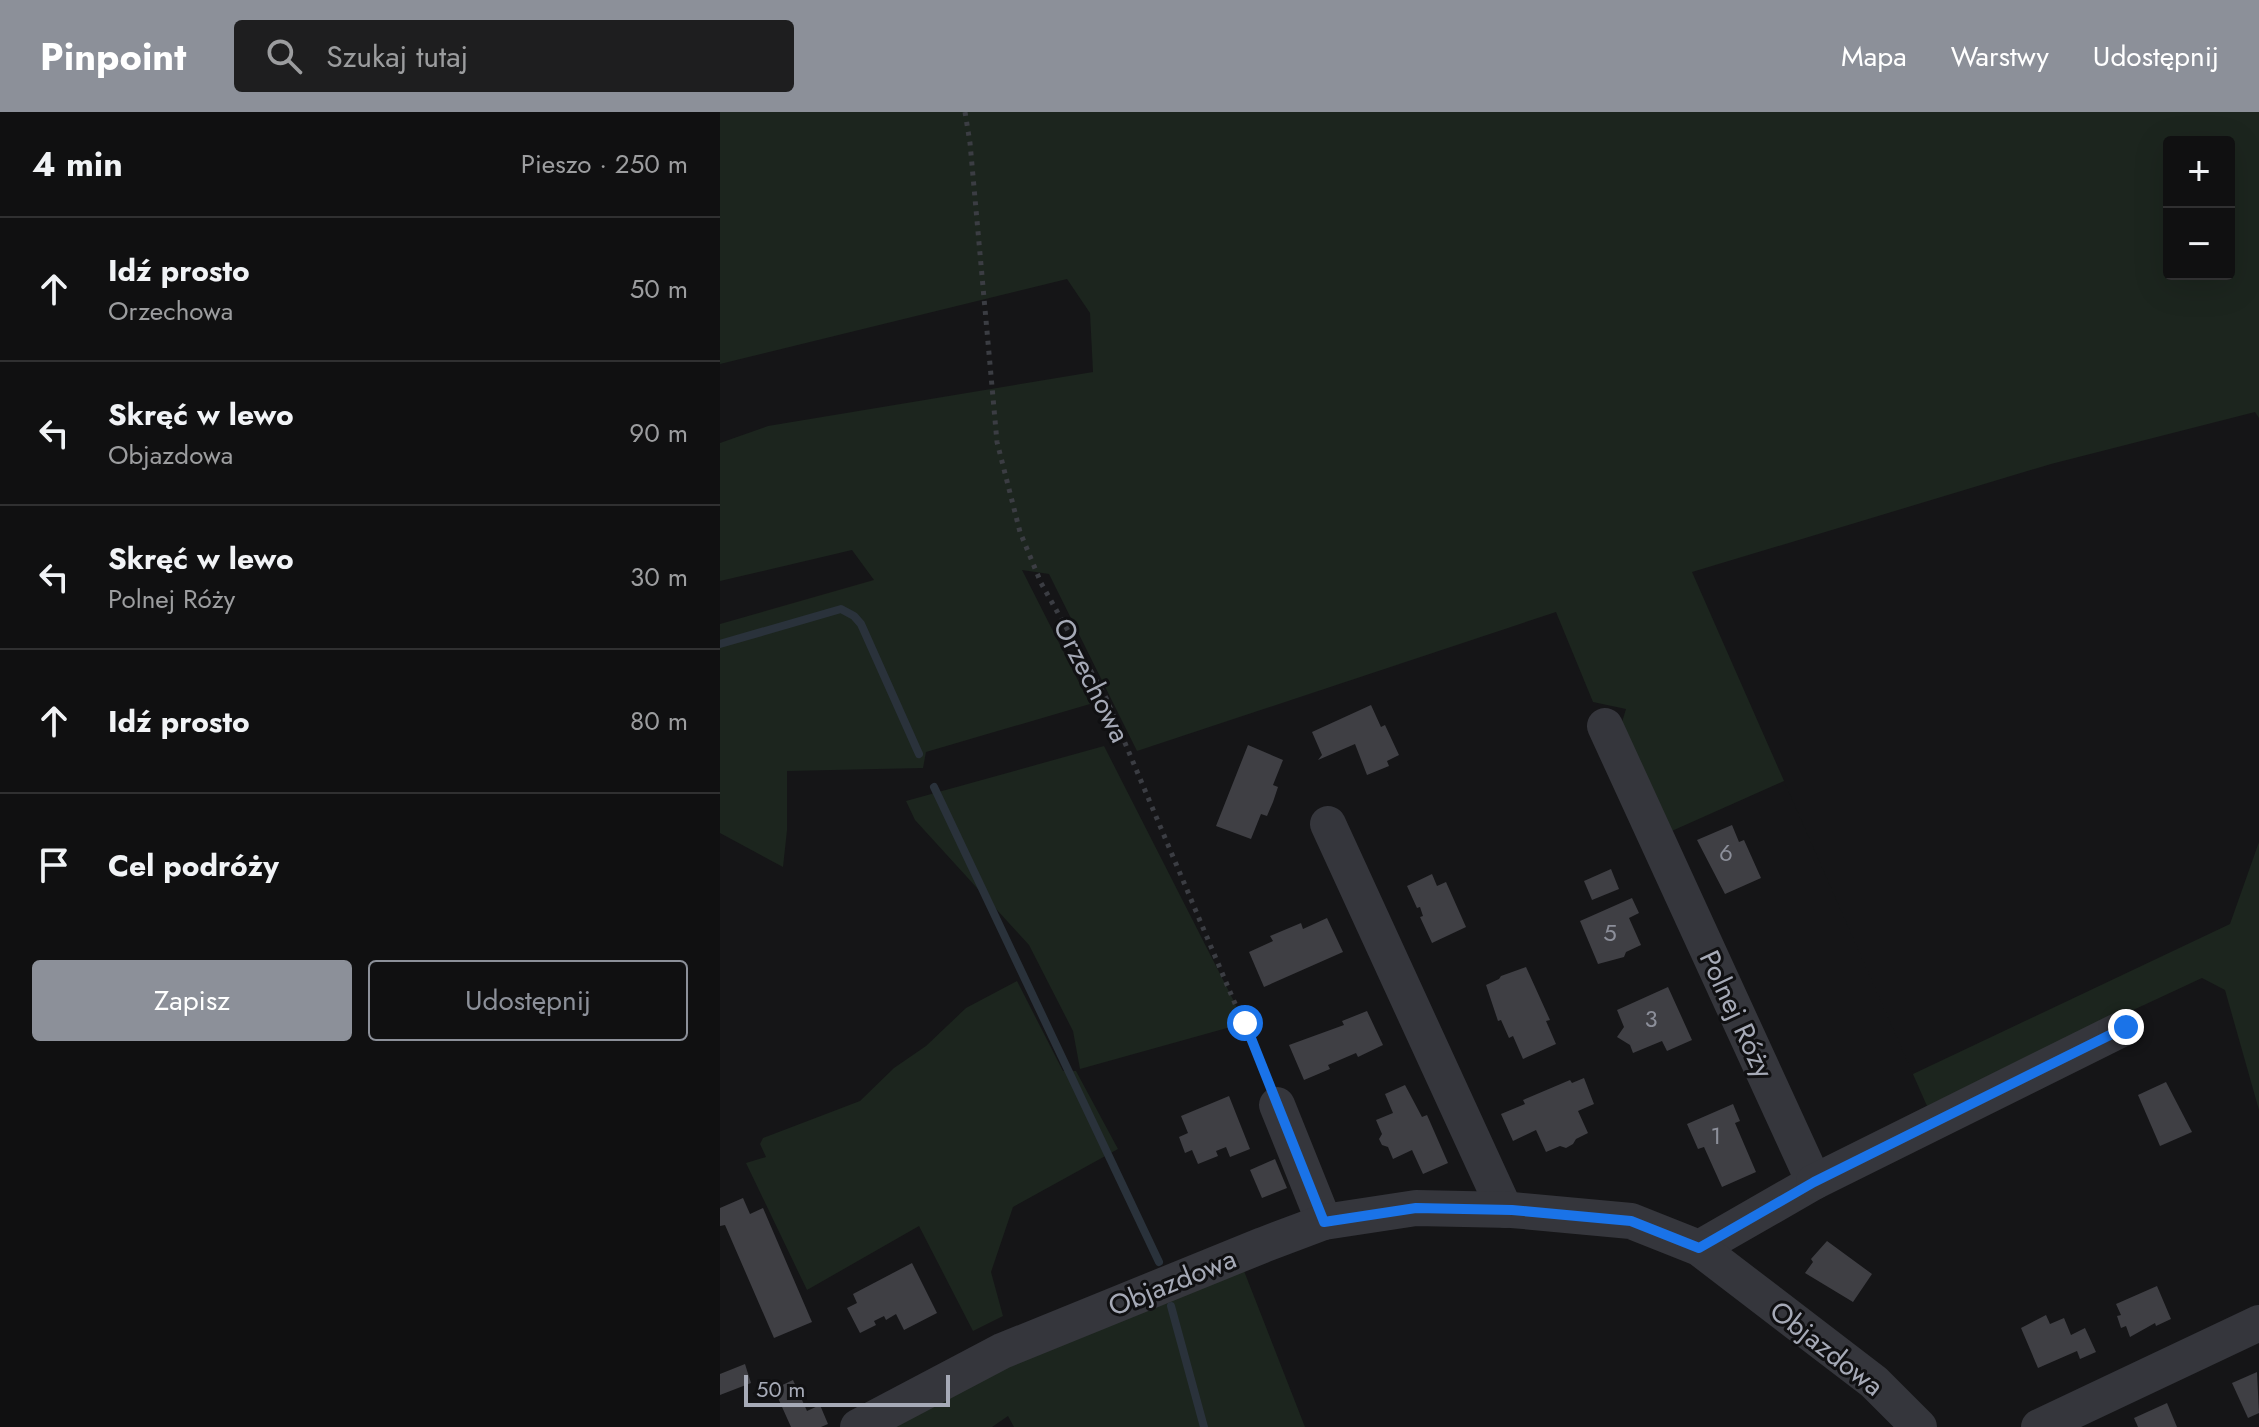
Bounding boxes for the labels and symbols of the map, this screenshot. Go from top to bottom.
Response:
street label: Orzechowa [1043,611,1140,750]
house number: 6 [1719,835,1733,870]
house number: 5 [1603,915,1617,950]
street label: Polnej Róży [1689,944,1784,1086]
house number: 3 [1644,1001,1658,1036]
route start [1227,1005,1263,1041]
route end [2108,1009,2144,1045]
house number: 1 [1711,1118,1721,1153]
street label: Objazdowa [1102,1238,1242,1327]
street label: Objazdowa [1761,1291,1892,1406]
scale bar [744,1371,950,1407]

